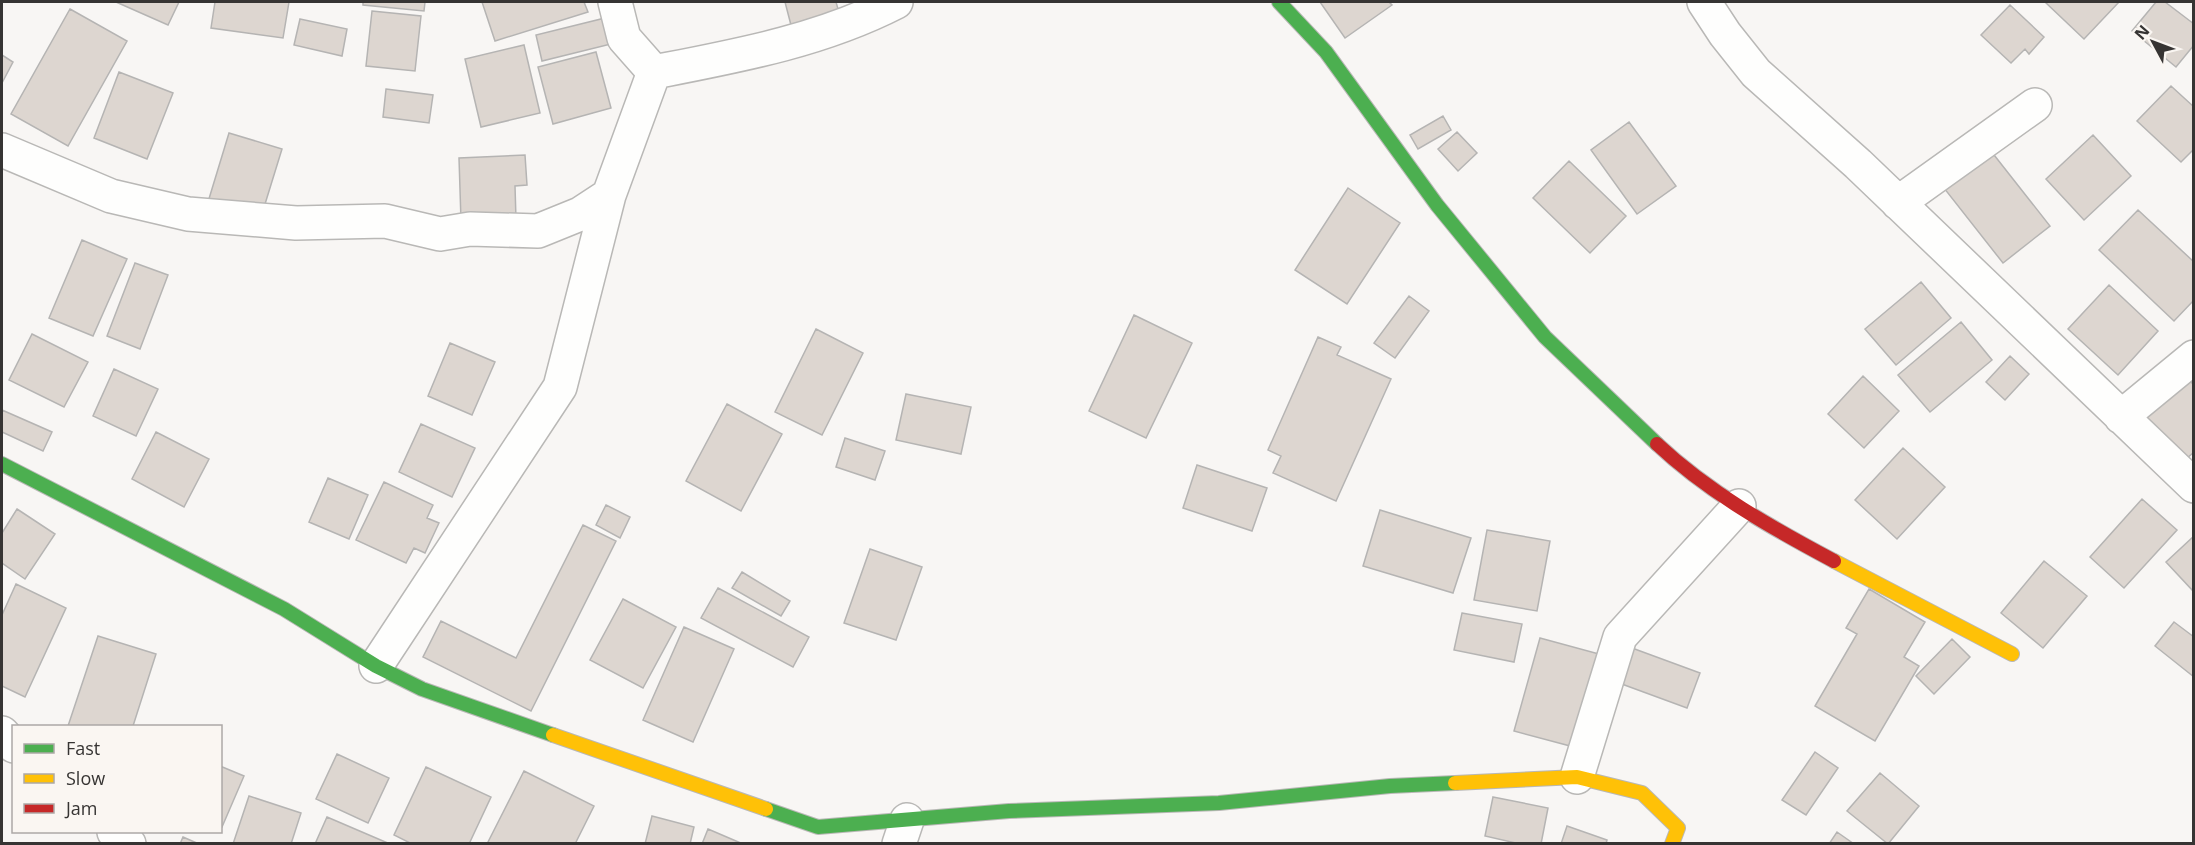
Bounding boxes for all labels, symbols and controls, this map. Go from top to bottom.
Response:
north arrow [2123,12,2183,72]
text: N [2129,20,2154,44]
legend [12,725,222,833]
text: Fast [66,736,100,760]
text: Slow [66,766,105,790]
text: Jam [64,796,98,820]

